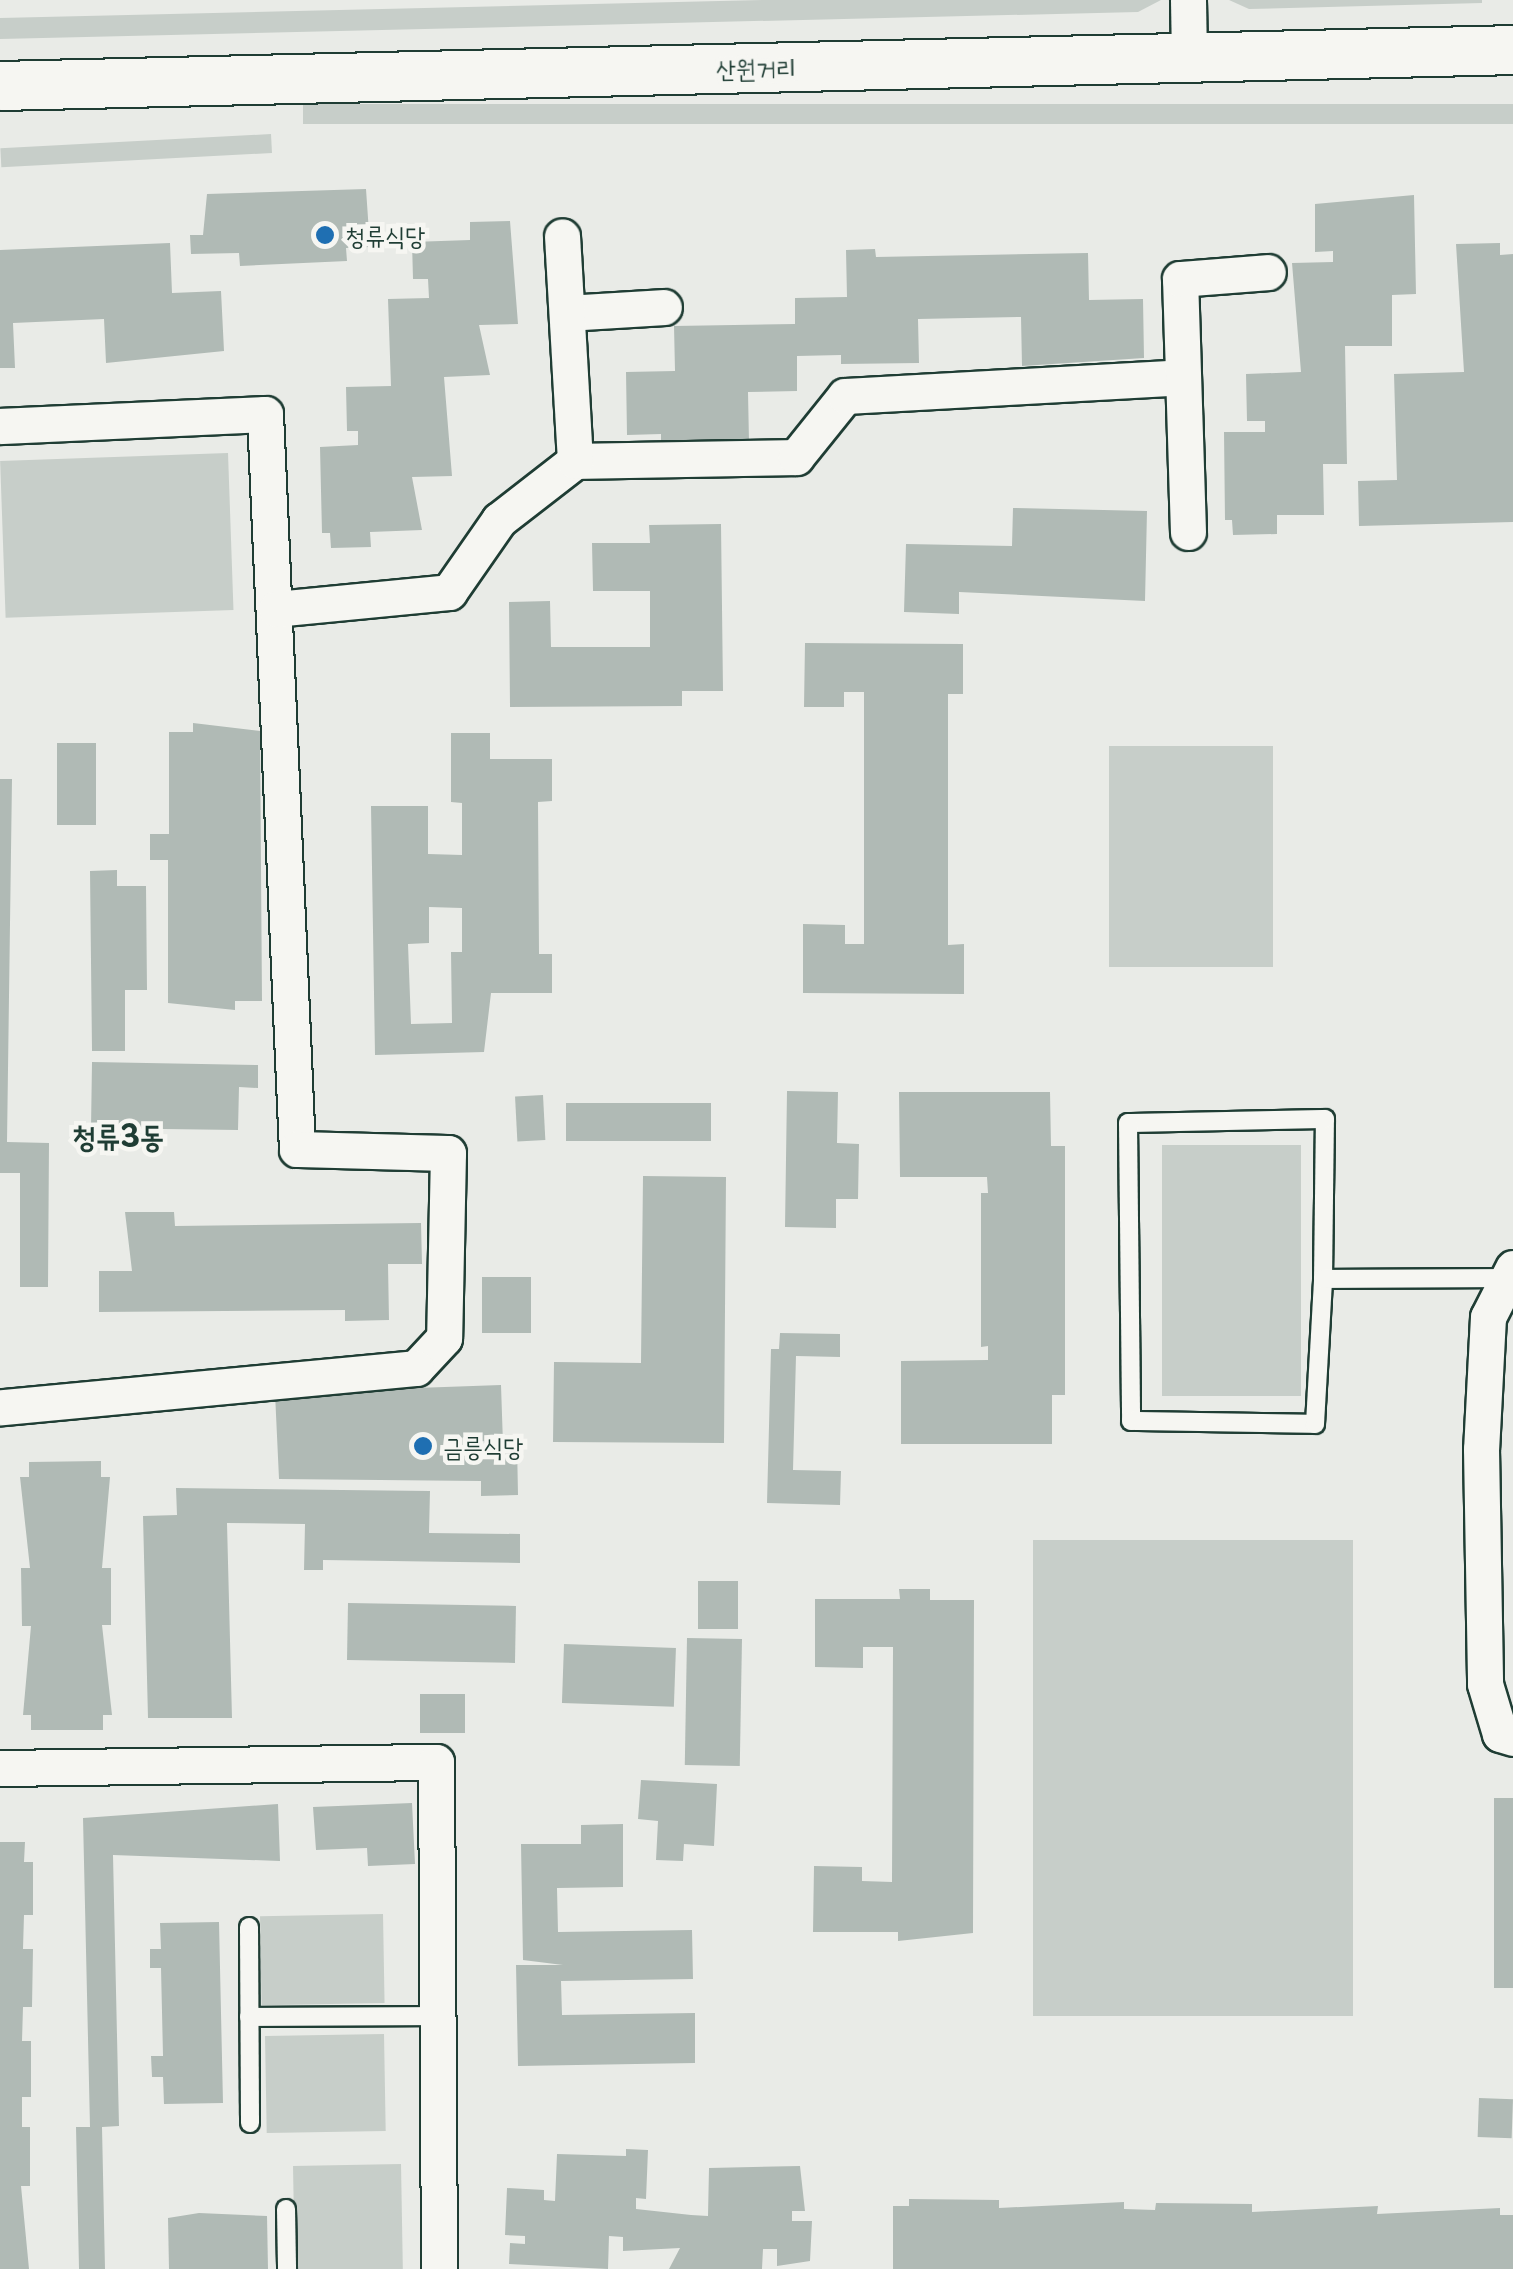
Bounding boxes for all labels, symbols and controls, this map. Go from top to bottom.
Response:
street label: 산원거리 [716,52,796,84]
place label: 청류식당 [345,220,425,250]
marker: 청류식당 [314,224,336,246]
district label: 청류3동 [72,1117,164,1153]
place label: 금릉식당 [443,1431,523,1461]
marker: 금릉식당 [412,1435,434,1457]

